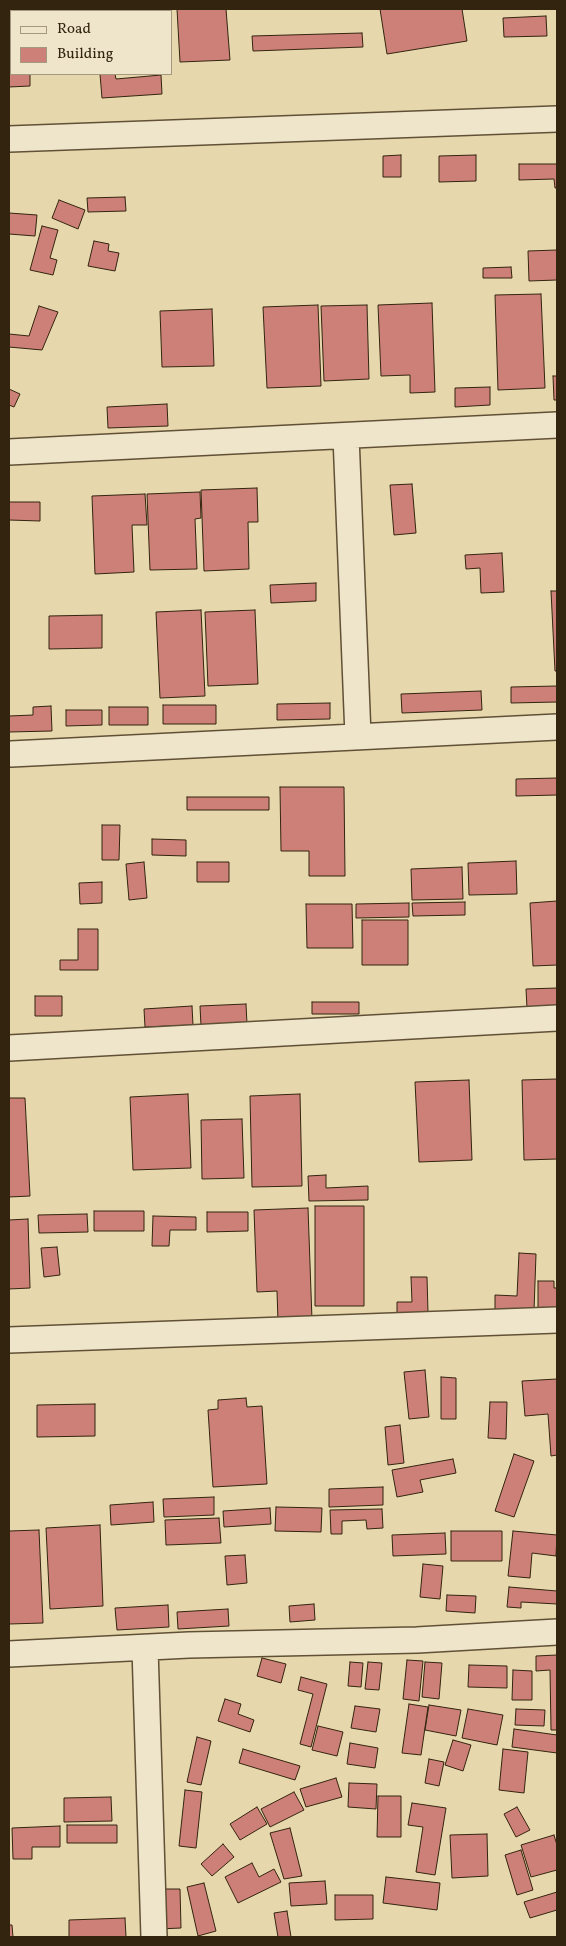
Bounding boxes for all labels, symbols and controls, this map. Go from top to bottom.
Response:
legend [10,10,172,75]
text: Road [57,19,91,40]
text: Building [57,44,113,65]

